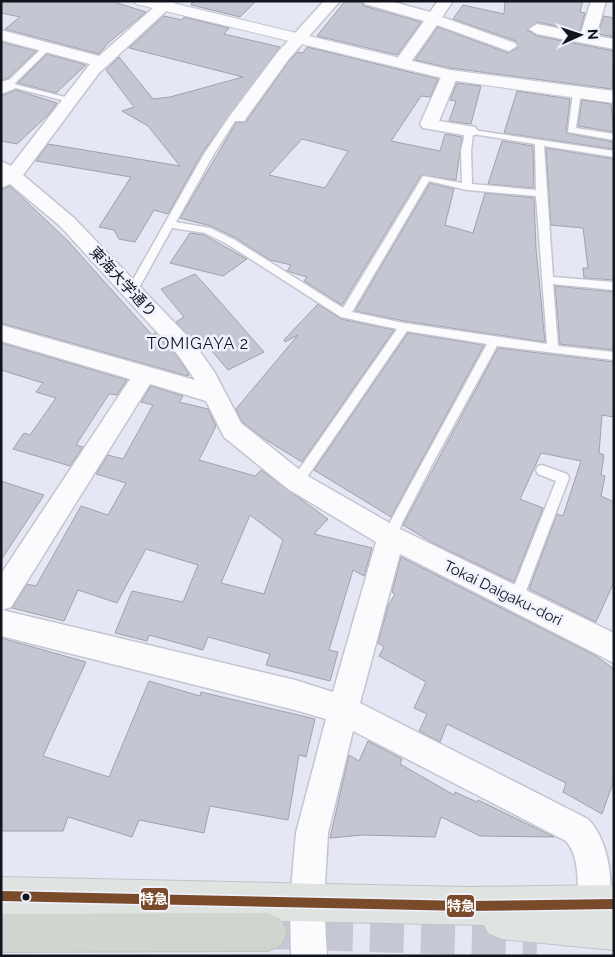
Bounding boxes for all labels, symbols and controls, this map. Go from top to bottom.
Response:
north arrow [555,10,605,60]
text: N [585,29,601,40]
street label: 東海大学通り [86,243,160,321]
district label: TOMIGAYA 2 [147,334,249,353]
street label: Tokai Daigaku-dori [441,557,565,629]
line badge: 特急 [140,887,169,911]
text: 特急 [140,891,168,907]
unlabelled marker [21,892,31,902]
line badge: 特急 [446,894,475,918]
text: 特急 [447,898,475,914]

